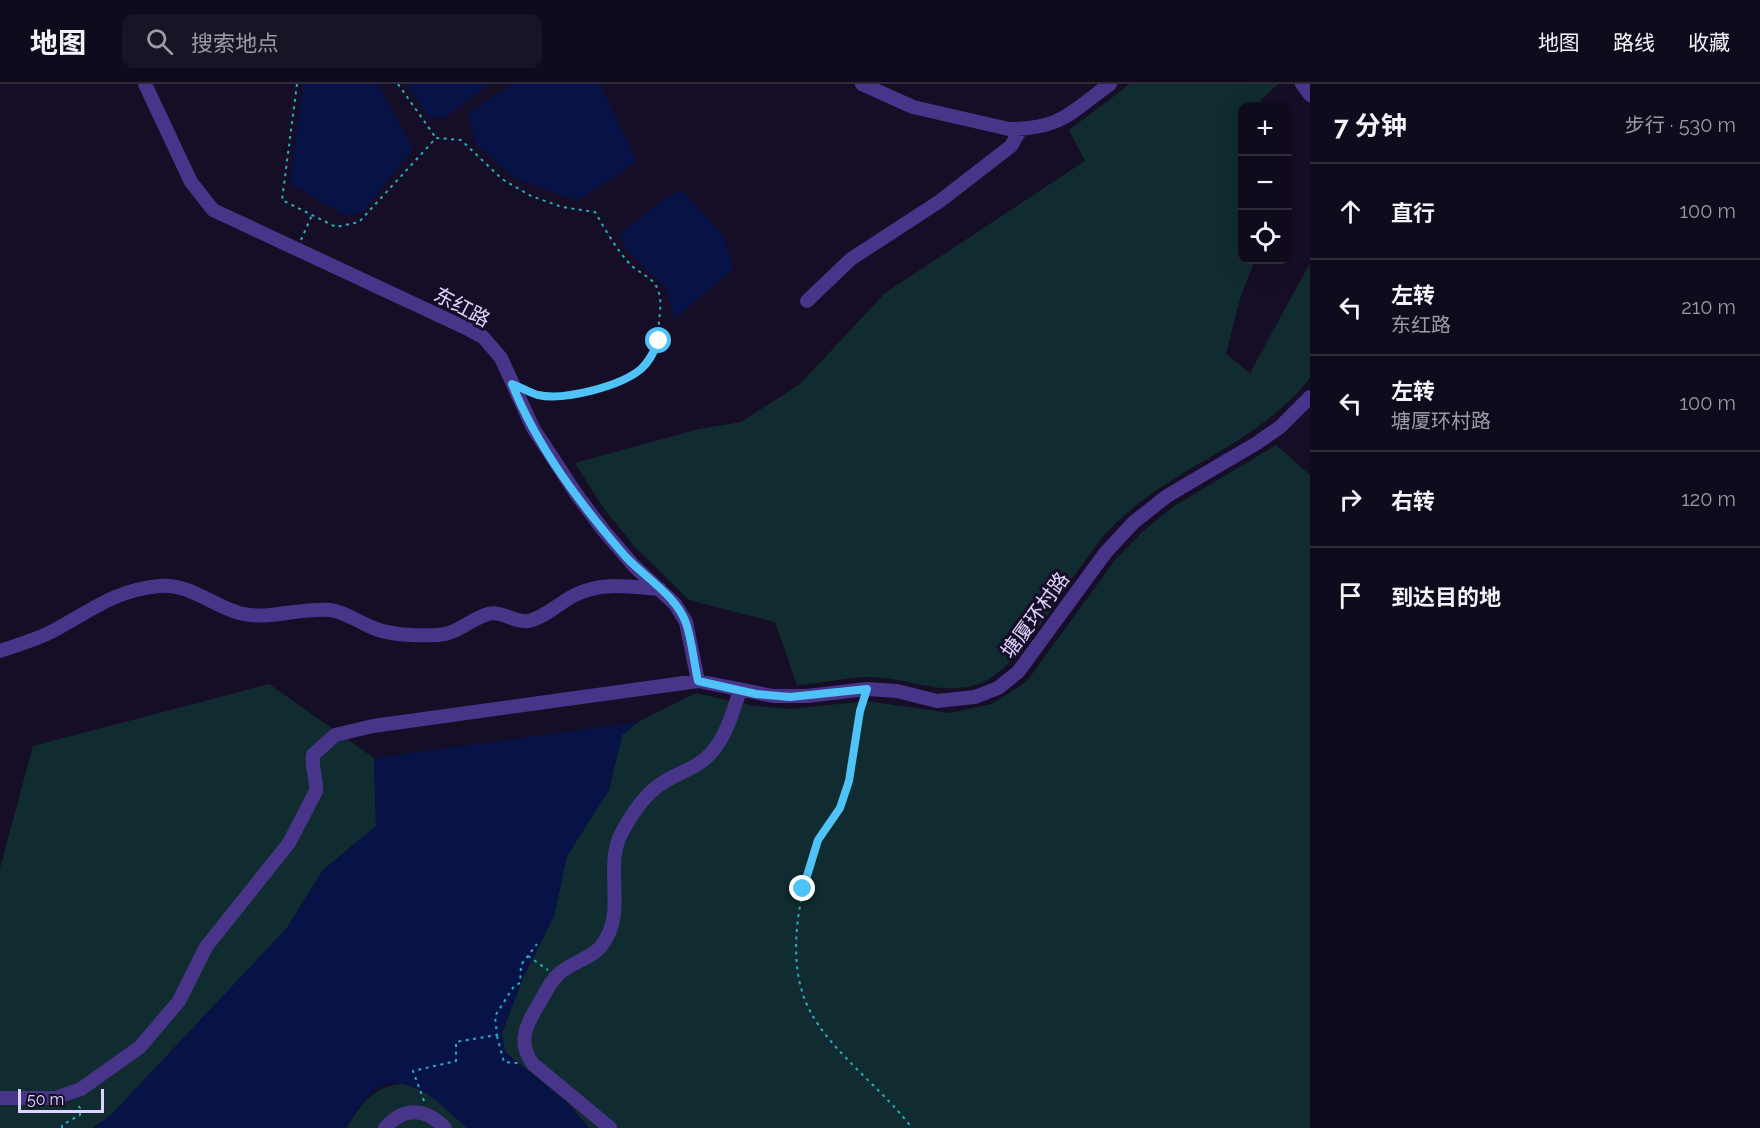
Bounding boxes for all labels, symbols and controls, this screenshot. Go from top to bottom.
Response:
search box [122,14,542,68]
icon: search [143,25,176,58]
text: 地图 [30,27,86,60]
text: 搜索地点 [191,30,279,56]
text: 地图 [1538,30,1580,55]
text: 路线 [1613,30,1655,55]
text: 收藏 [1688,30,1730,55]
map controls [1238,102,1292,264]
button: + [1238,102,1292,156]
text: 7 分钟 [1334,111,1407,141]
text: 步行 · 530 m [1625,113,1736,137]
button: − [1238,156,1292,210]
icon: ahead [1334,195,1367,228]
text: 100 m [1679,199,1736,223]
text: 直行 [1391,200,1435,226]
button: locate [1238,210,1292,264]
street label: 东红路 [430,282,494,332]
text: 左转 [1391,282,1435,308]
icon: left [1334,291,1367,324]
text: 210 m [1681,295,1736,319]
text: 东红路 [1391,313,1451,337]
route start [645,327,671,353]
text: 左转 [1391,378,1435,404]
icon: left [1334,387,1367,420]
text: 100 m [1679,391,1736,415]
text: 塘厦环村路 [1391,409,1491,433]
icon: right [1334,483,1367,516]
text: 120 m [1681,487,1736,511]
text: 右转 [1391,488,1435,514]
street label: 塘厦环村路 [996,567,1074,663]
icon: arrive [1334,579,1367,612]
text: 到达目的地 [1391,584,1501,610]
route end [789,875,815,901]
scale bar [18,1086,104,1114]
text: 50 m [27,1090,64,1109]

